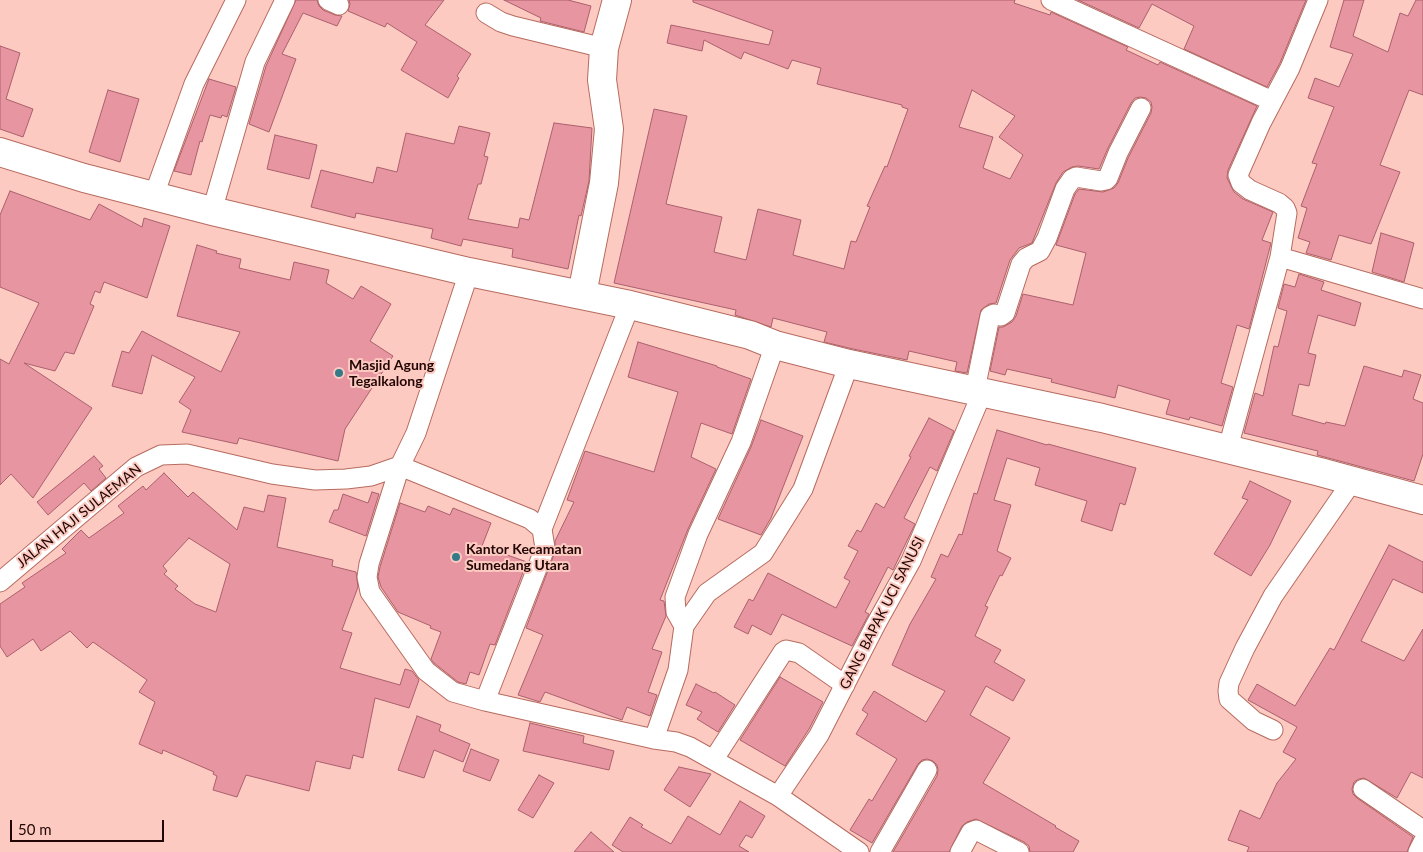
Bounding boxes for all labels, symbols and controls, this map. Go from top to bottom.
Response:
place label: Masjid Agung Tegalkalong [349,357,434,390]
marker: Masjid Agung Tegalkalong [333,367,345,379]
street label: JALAN HAJI SULAEMAN [13,461,145,571]
street label: GANG BAPAK UCI SANUSI [836,534,928,692]
place label: Kantor Kecamatan Sumedang Utara [466,541,582,574]
marker: Kantor Kecamatan Sumedang Utara [450,551,462,563]
scale bar [12,810,166,842]
text: 50 m [18,820,52,838]

